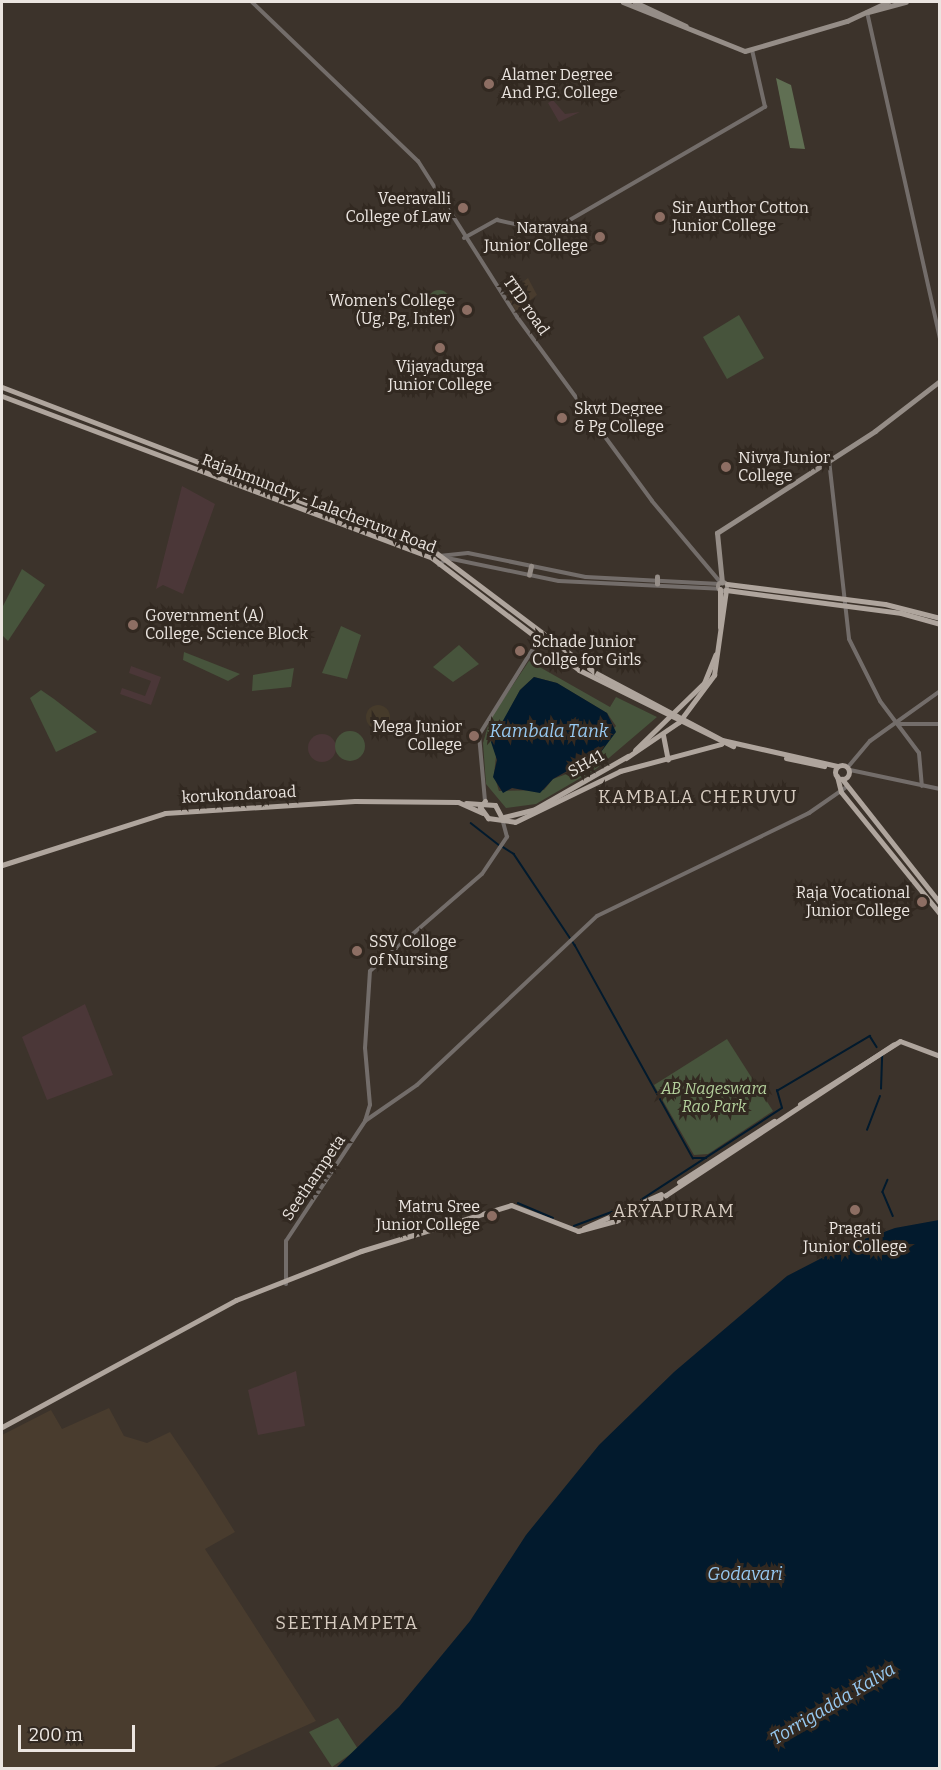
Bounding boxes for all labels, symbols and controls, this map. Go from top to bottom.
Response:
place label: Alamer Degree And P.G. College [501,65,618,103]
marker: Alamer Degree And P.G. College [482,77,496,91]
place label: Veeravalli College of Law [346,189,451,227]
place label: Sir Aurthor Cotton Junior College [672,198,809,236]
marker: Veeravalli College of Law [456,201,470,215]
marker: Sir Aurthor Cotton Junior College [653,210,667,224]
place label: Narayana Junior College [484,218,588,256]
marker: Narayana Junior College [593,230,607,244]
street label: TTD road [499,273,553,339]
place label: Women's College (Ug, Pg, Inter) [329,291,455,329]
marker: Women's College (Ug, Pg, Inter) [460,303,474,317]
marker: Vijayadurga Junior College [433,341,447,355]
place label: Vijayadurga Junior College [388,357,492,395]
place label: Skvt Degree & Pg College [574,399,664,437]
marker: Skvt Degree & Pg College [555,411,569,425]
place label: Nivya Junior College [738,448,830,486]
street label: Rajahmundry - Lalacheruvu Road [199,450,439,558]
marker: Nivya Junior College [719,460,733,474]
place label: Government (A) College, Science Block [145,606,308,644]
marker: Government (A) College, Science Block [126,618,140,632]
place label: Schade Junior Collge for Girls [532,632,641,670]
marker: Schade Junior Collge for Girls [513,644,527,658]
place label: Mega Junior College [372,717,462,755]
water label: Kambala Tank [489,720,609,742]
marker: Mega Junior College [467,729,481,743]
street label: SH41 [565,746,607,782]
street label: korukondaroad [181,782,297,808]
district label: KAMBALA CHERUVU [598,786,798,808]
place label: Raja Vocational Junior College [796,883,910,921]
marker: Raja Vocational Junior College [915,895,929,909]
place label: SSV Colloge of Nursing [369,932,457,970]
marker: SSV Colloge of Nursing [350,944,364,958]
park label: AB Nageswara Rao Park [661,1079,767,1117]
street label: Seethampeta [278,1132,350,1224]
place label: Matru Sree Junior College [376,1197,480,1235]
district label: ARYAPURAM [613,1200,735,1222]
marker: Pragati Junior College [848,1203,862,1217]
marker: Matru Sree Junior College [485,1209,499,1223]
place label: Pragati Junior College [803,1219,907,1257]
water label: Godavari [707,1563,783,1585]
district label: SEETHAMPETA [275,1612,419,1634]
water label: Torrigadda Kalva [767,1658,899,1750]
scale bar [21,1713,138,1751]
text: 200 m [29,1724,83,1746]

